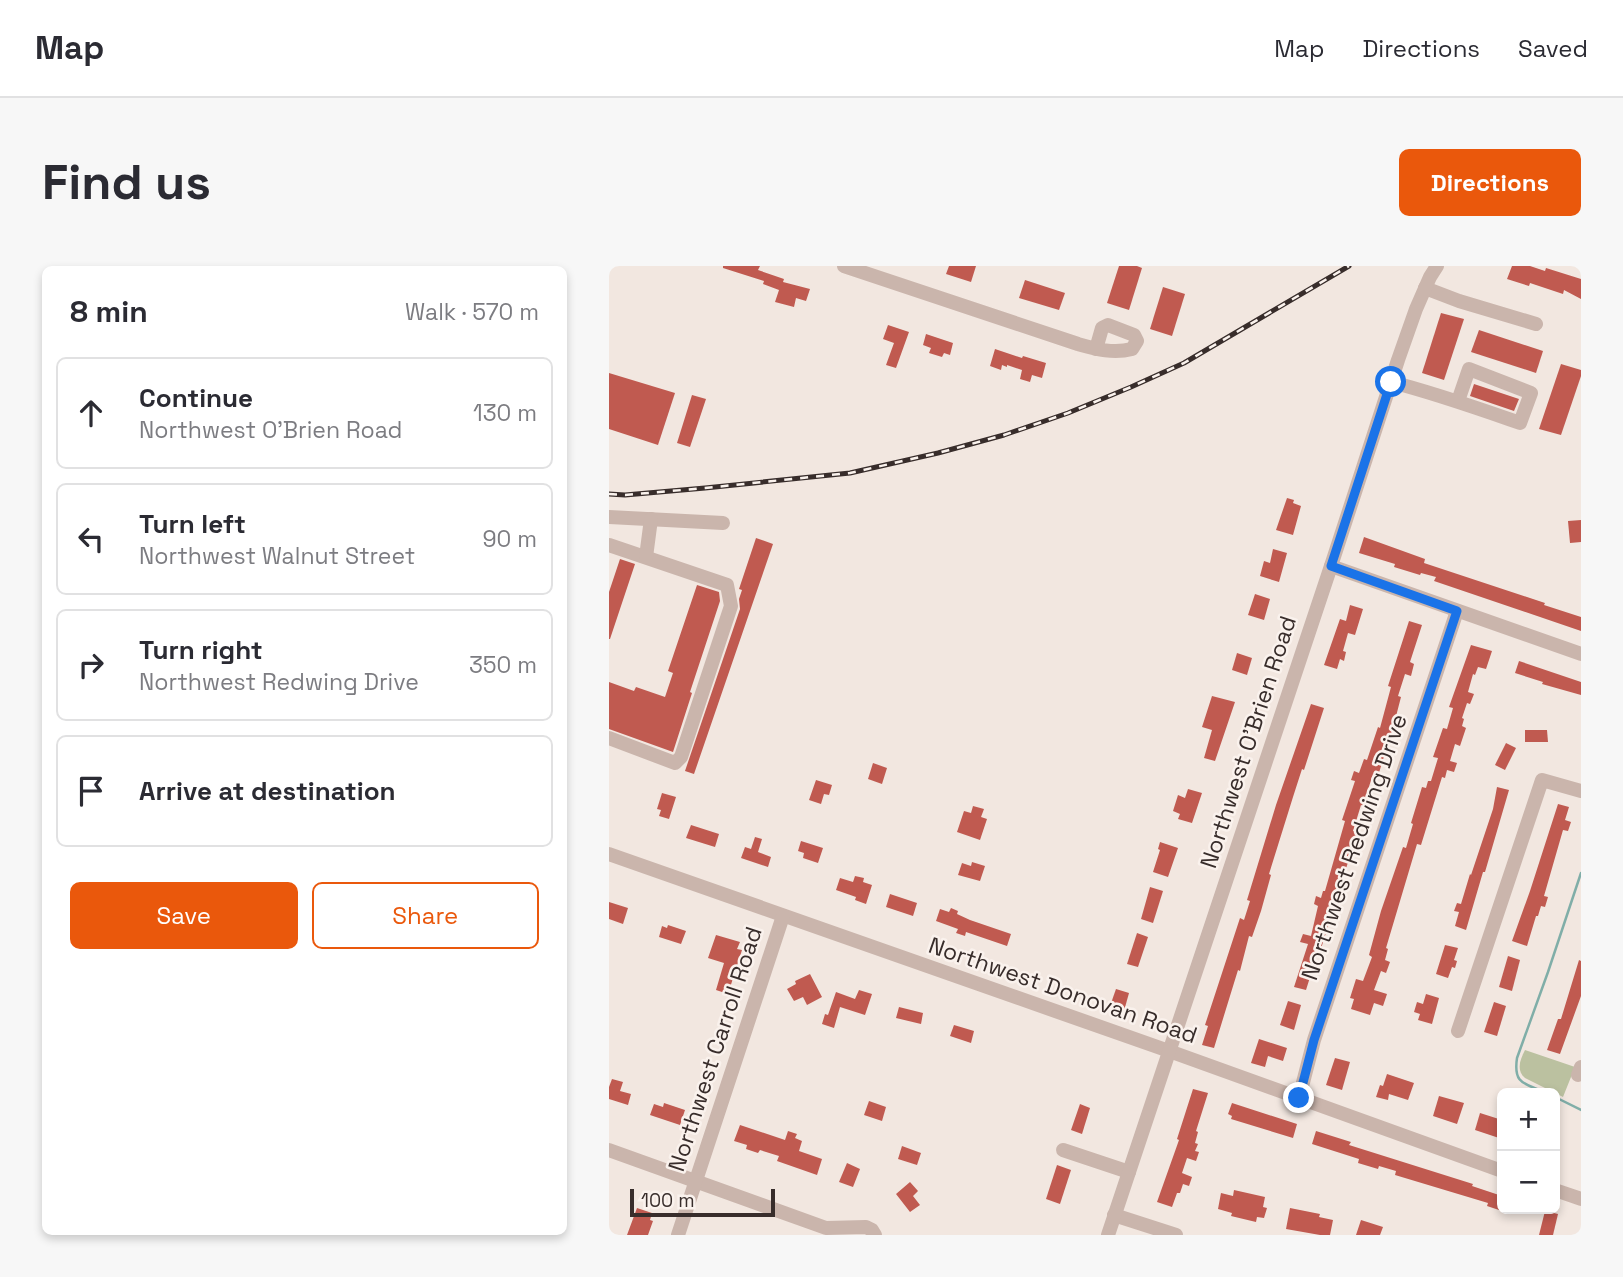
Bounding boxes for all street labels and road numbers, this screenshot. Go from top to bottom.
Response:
street label: Northwest O'Brien Road [1193,612,1303,872]
street label: Northwest Redwing Drive [1294,710,1414,984]
street label: Northwest Carroll Road [661,923,769,1175]
street label: Northwest Donovan Road [925,930,1201,1050]

